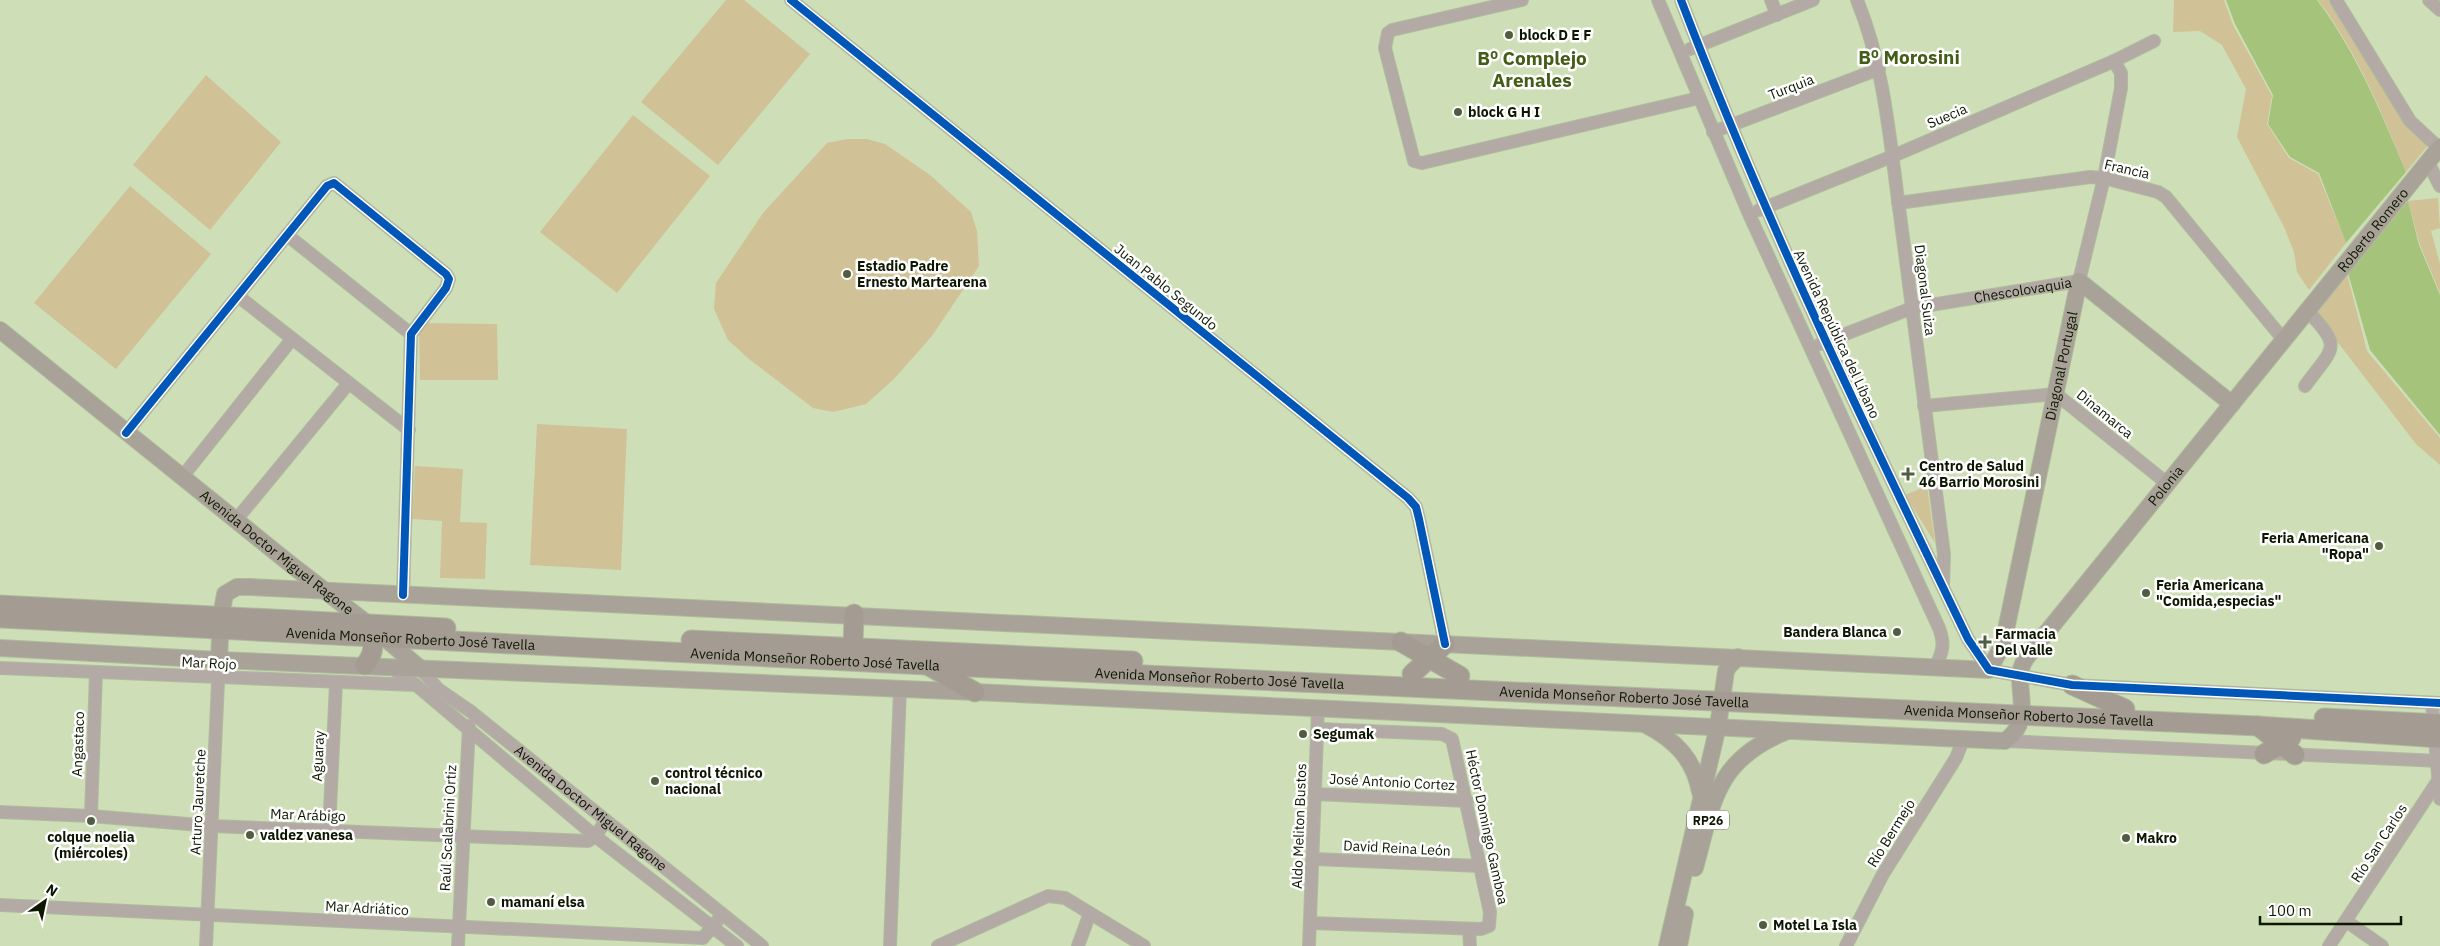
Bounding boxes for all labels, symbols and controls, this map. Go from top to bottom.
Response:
place label: block D E F [1519,26,1591,44]
marker: block D E F [1503,29,1515,41]
district label: Bº Morosini [1858,45,1960,69]
district label: Bº Complejo Arenales [1477,46,1587,92]
street label: Turquia [1766,70,1817,104]
street label: Suecia [1924,99,1970,132]
place label: block G H I [1468,103,1540,121]
marker: block G H I [1452,106,1464,118]
street label: Francia [2103,155,2152,183]
street label: Roberto Romero [2333,184,2412,276]
street label: Juan Pablo Segundo [1111,240,1221,334]
street label: Diagonal Suiza [1910,243,1940,337]
street label: Avenida República del Líbano [1790,247,1884,421]
place label: Estadio Padre Ernesto Martearena [857,257,987,291]
marker: Estadio Padre Ernesto Martearena [841,268,853,280]
street label: Chescolovaquia [1973,273,2074,307]
street label: Diagonal Portugal [2041,310,2081,422]
street label: Dinamarca [2073,386,2137,443]
place label: Centro de Salud 46 Barrio Morosini [1919,457,2039,491]
street label: Polonia [2144,461,2188,509]
marker: Centro de Salud 46 Barrio Morosini [1901,467,1915,481]
street label: Avenida Doctor Miguel Ragone [196,486,358,619]
place label: Feria Americana "Ropa" [2261,529,2369,563]
marker: Feria Americana "Ropa" [2373,540,2385,552]
place label: Feria Americana "Comida,especias" [2156,576,2281,610]
marker: Feria Americana "Comida,especias" [2140,587,2152,599]
place label: Bandera Blanca [1783,623,1887,641]
street label: Avenida Monseñor Roberto José Tavella [285,624,536,654]
place label: Farmacia Del Valle [1995,625,2056,659]
marker: Bandera Blanca [1891,626,1903,638]
marker: Farmacia Del Valle [1979,636,1991,648]
street label: Avenida Monseñor Roberto José Tavella [690,644,941,675]
street label: Mar Rojo [181,653,237,673]
street label: Avenida Monseñor Roberto José Tavella [1094,664,1345,693]
street label: Avenida Monseñor Roberto José Tavella [1499,682,1750,712]
street label: Avenida Monseñor Roberto José Tavella [1903,701,2154,730]
street label: Angastaco [68,711,88,777]
place label: Segumak [1313,725,1375,743]
marker: Segumak [1297,728,1309,740]
street label: Aguaray [308,730,328,782]
street label: Avenida Doctor Miguel Ragone [511,741,671,875]
street label: Arturo Jauretche [186,748,210,855]
street label: Héctor Domingo Gamboa [1462,748,1512,907]
street label: Aldo Meliton Bustos [1288,763,1310,889]
street label: Raúl Scalabrini Ortiz [436,764,460,892]
place label: control técnico nacional [665,764,763,798]
street label: José Antonio Cortez [1329,770,1456,794]
marker: control técnico nacional [649,775,661,787]
street label: Río Bermejo [1863,796,1919,870]
street label: Río San Carlos [2347,800,2411,886]
street label: Mar Arábigo [270,805,346,825]
road number: RP26 [1687,810,1729,830]
marker: colque noelia (miércoles) [85,815,97,827]
place label: valdez vanesa [260,826,353,844]
place label: colque noelia (miércoles) [47,828,135,862]
marker: valdez vanesa [244,829,256,841]
place label: Makro [2136,829,2177,847]
marker: Makro [2120,832,2132,844]
street label: David Reina León [1343,836,1451,860]
north arrow [20,876,70,926]
text: N [43,880,61,900]
place label: mamaní elsa [501,893,585,911]
scale bar [2260,894,2401,926]
marker: mamaní elsa [485,896,497,908]
street label: Mar Adriático [325,897,409,919]
text: 100 m [2268,901,2312,920]
place label: Motel La Isla [1773,916,1857,934]
marker: Motel La Isla [1757,919,1769,931]

